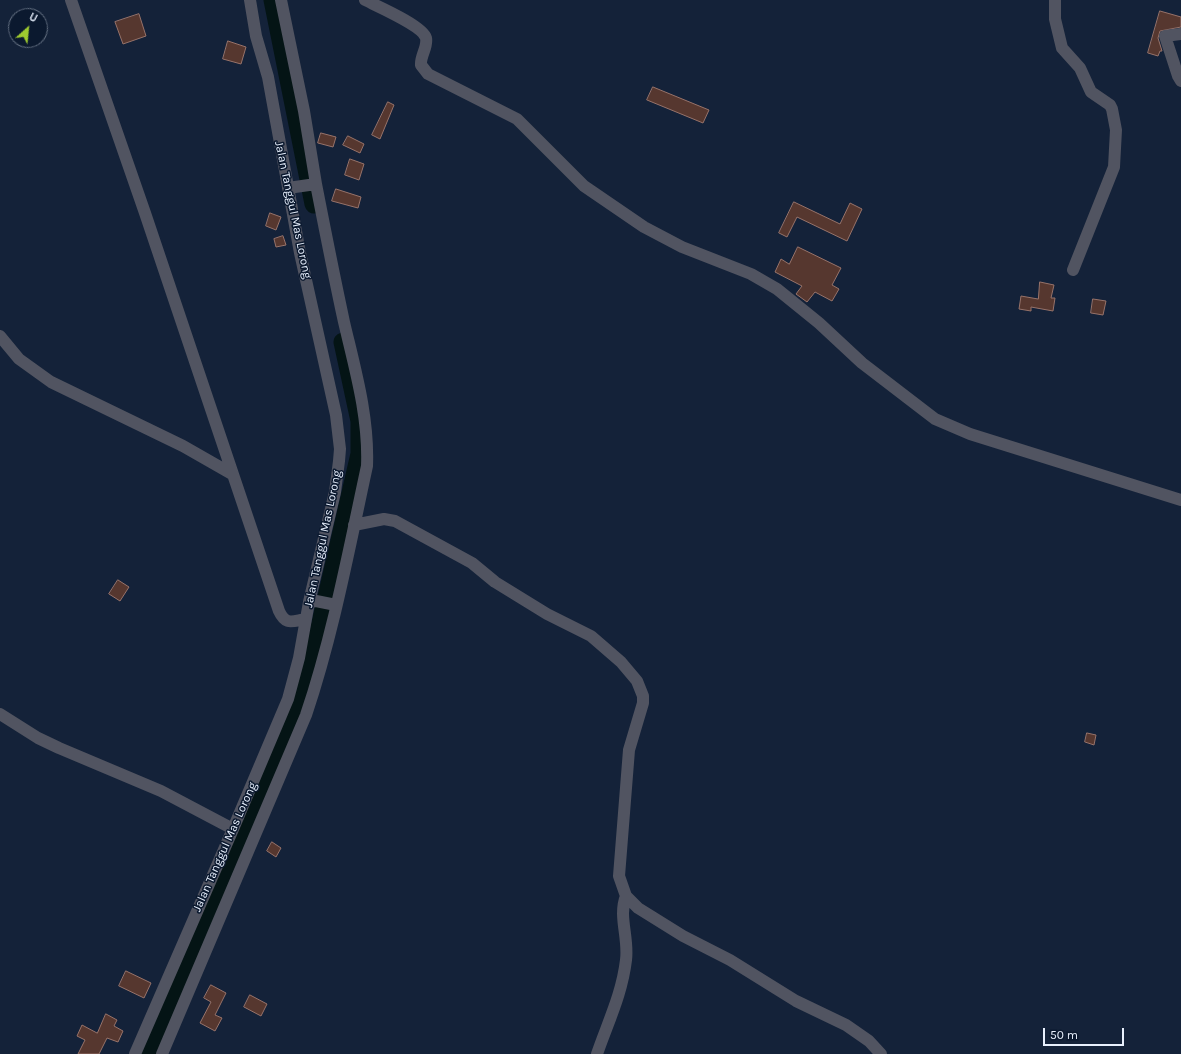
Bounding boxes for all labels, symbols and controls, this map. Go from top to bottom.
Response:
north arrow [8,8,48,48]
text: U [27,10,40,25]
street label: Jalan Tanggul Mas Lorong [271,140,315,280]
street label: Jalan Tanggul Mas Lorong [301,469,345,609]
street label: Jalan Tanggul Mas Lorong [190,780,260,914]
scale bar [1045,1020,1126,1046]
text: 50 m [1050,1028,1078,1042]

